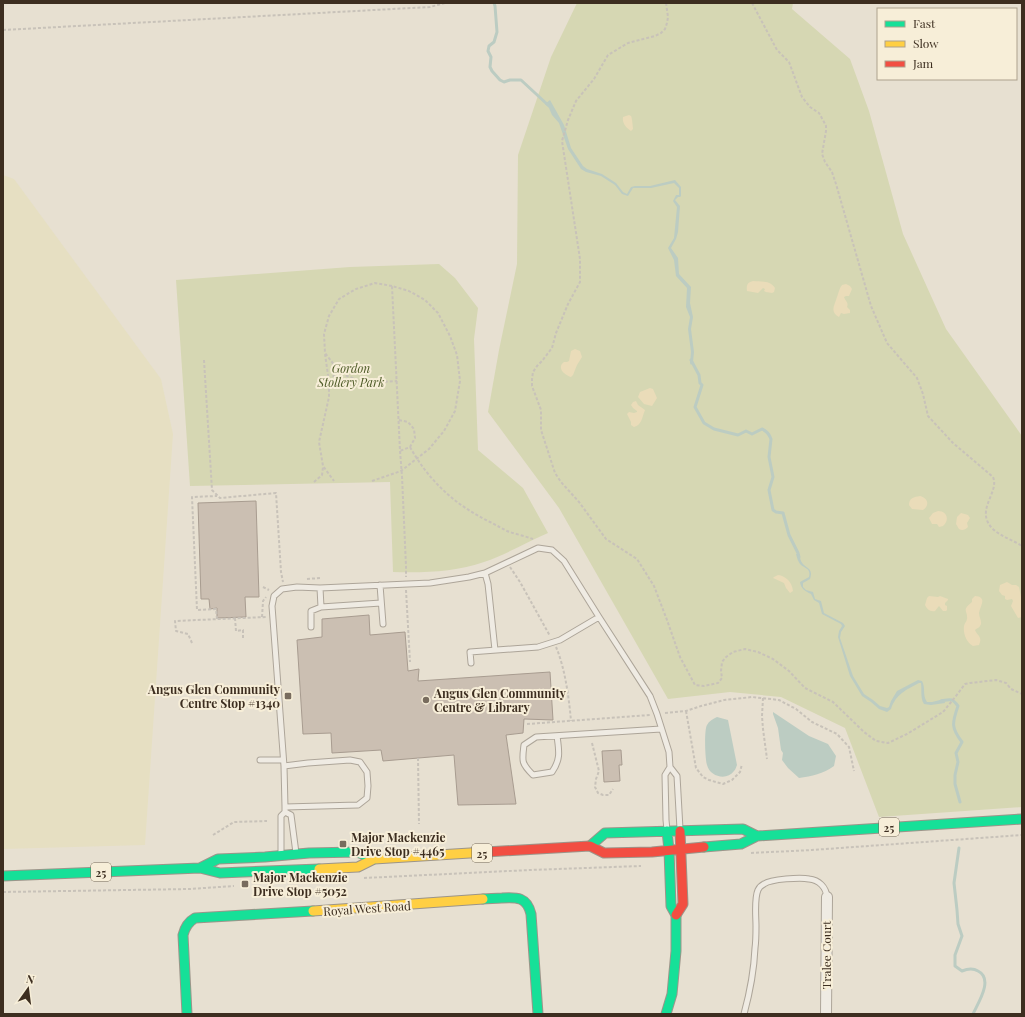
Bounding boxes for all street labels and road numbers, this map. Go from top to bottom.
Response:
road number: 25 [879,818,899,836]
road number: 25 [472,844,492,862]
road number: 25 [91,863,111,881]
street label: Royal West Road [323,897,411,919]
street label: Tralee Court [818,920,834,989]

